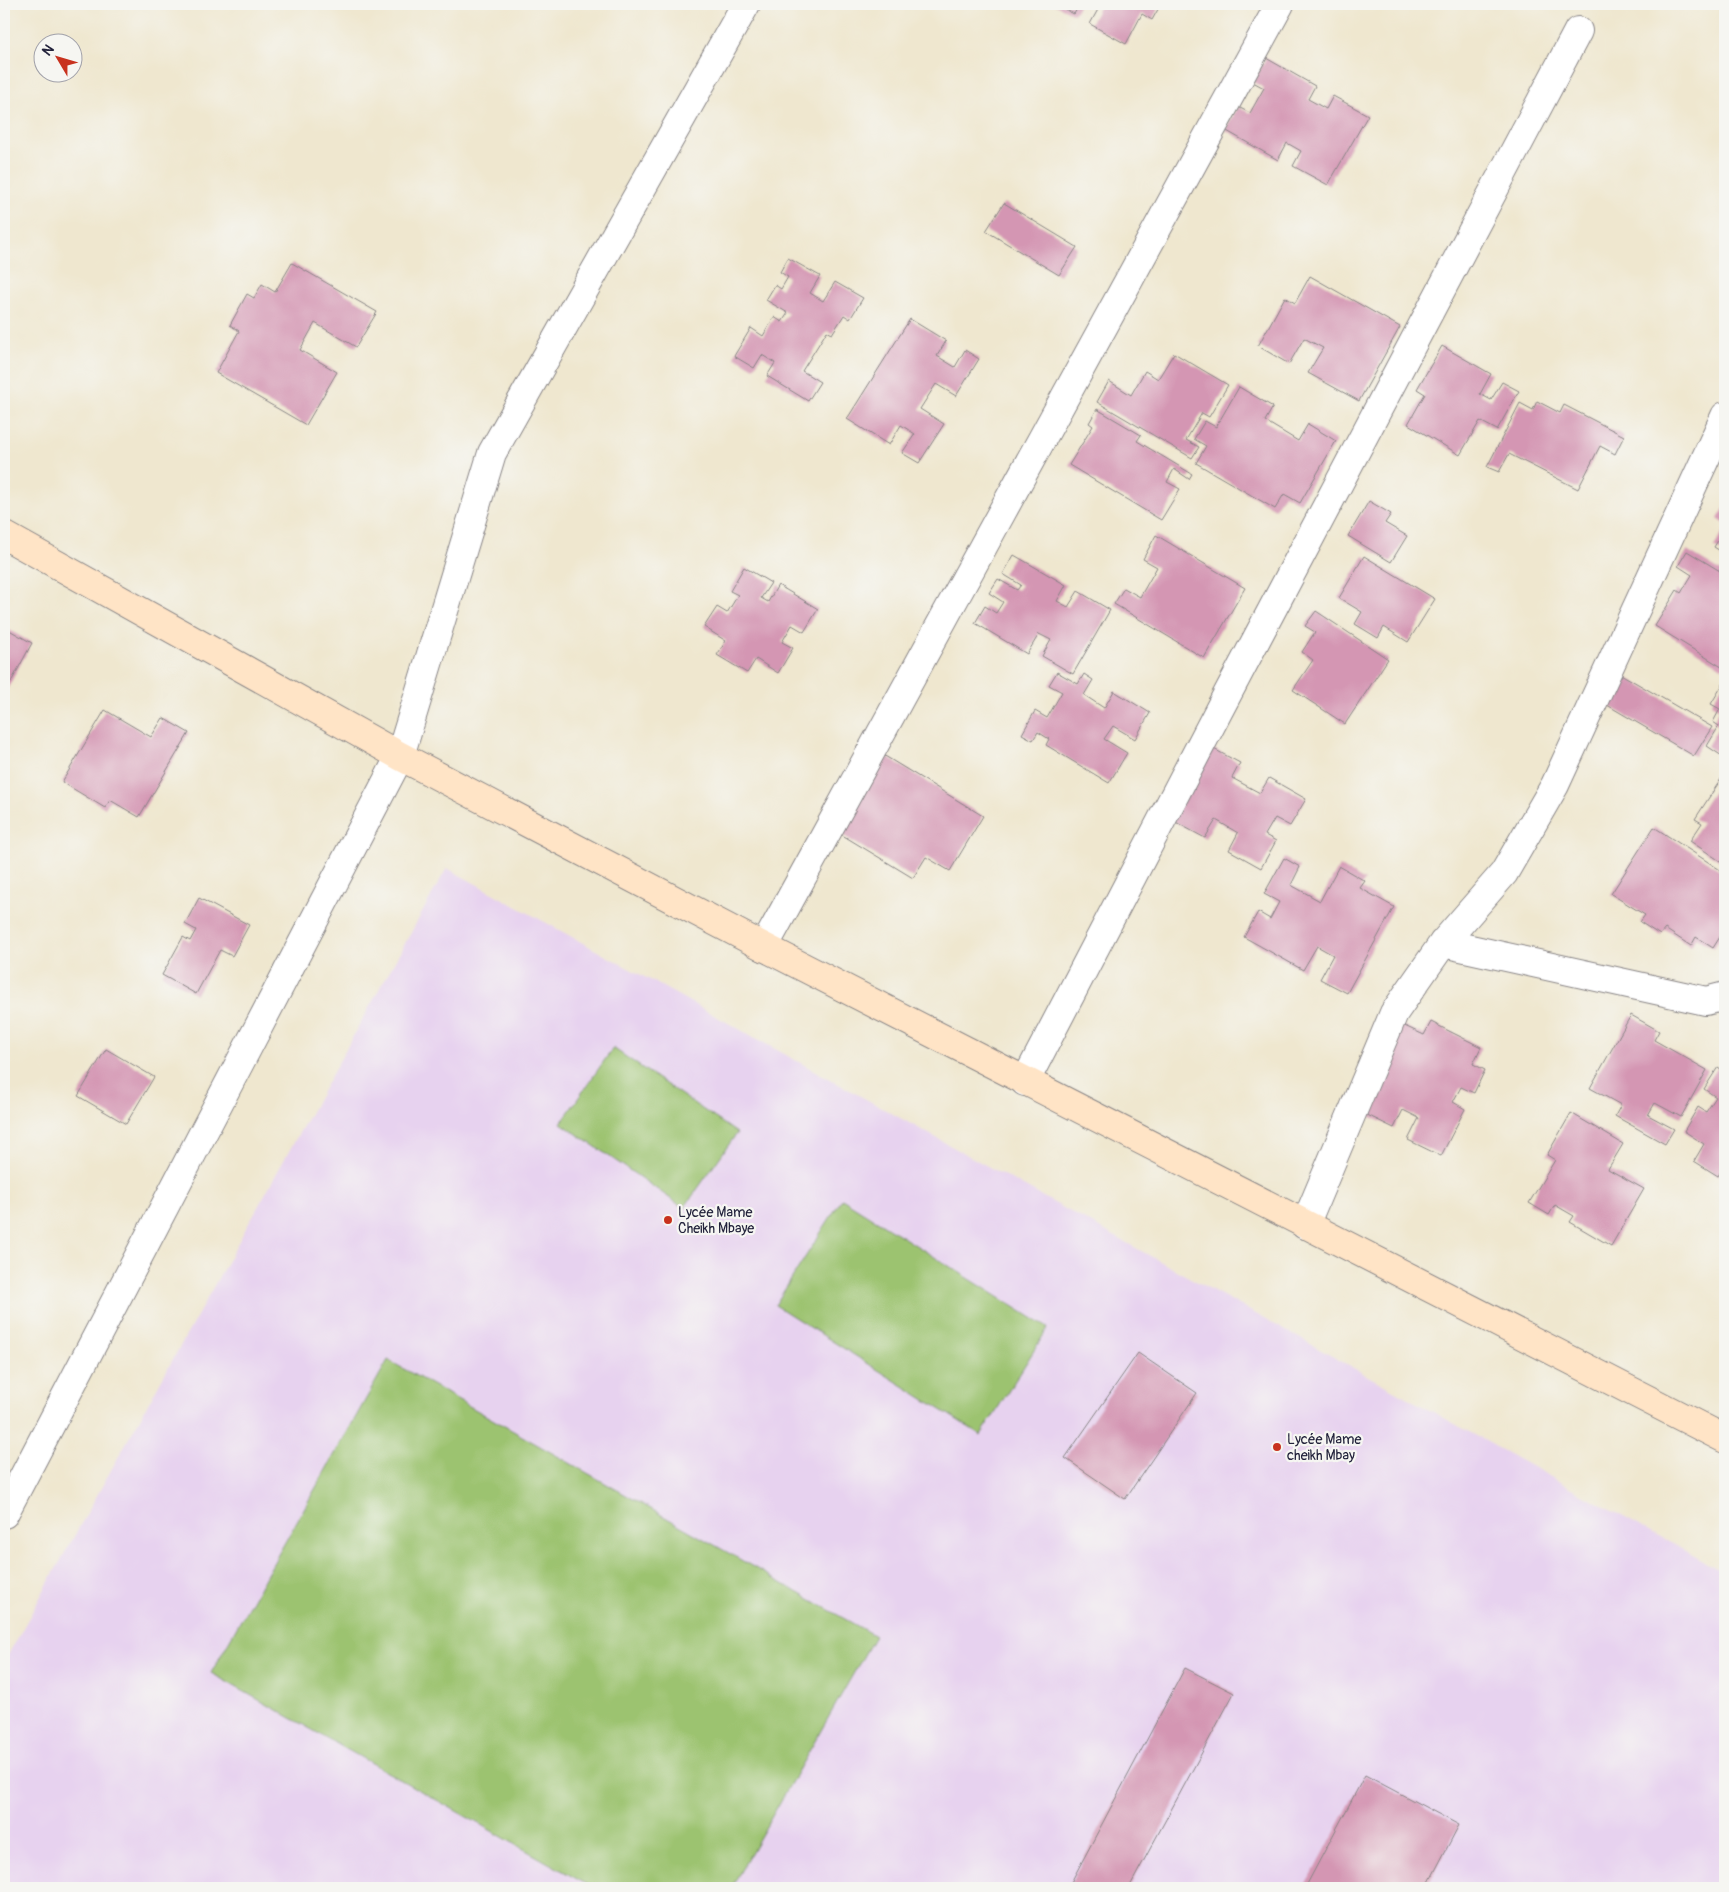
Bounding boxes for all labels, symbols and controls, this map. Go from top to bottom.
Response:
north arrow [32,32,82,82]
text: N [39,41,58,59]
place label: Lycée Mame Cheikh Mbaye [678,1204,754,1237]
marker: Lycée Mame Cheikh Mbaye [662,1214,674,1226]
place label: Lycée Mame cheikh Mbay [1287,1431,1361,1464]
marker: Lycée Mame cheikh Mbay [1271,1441,1283,1453]

